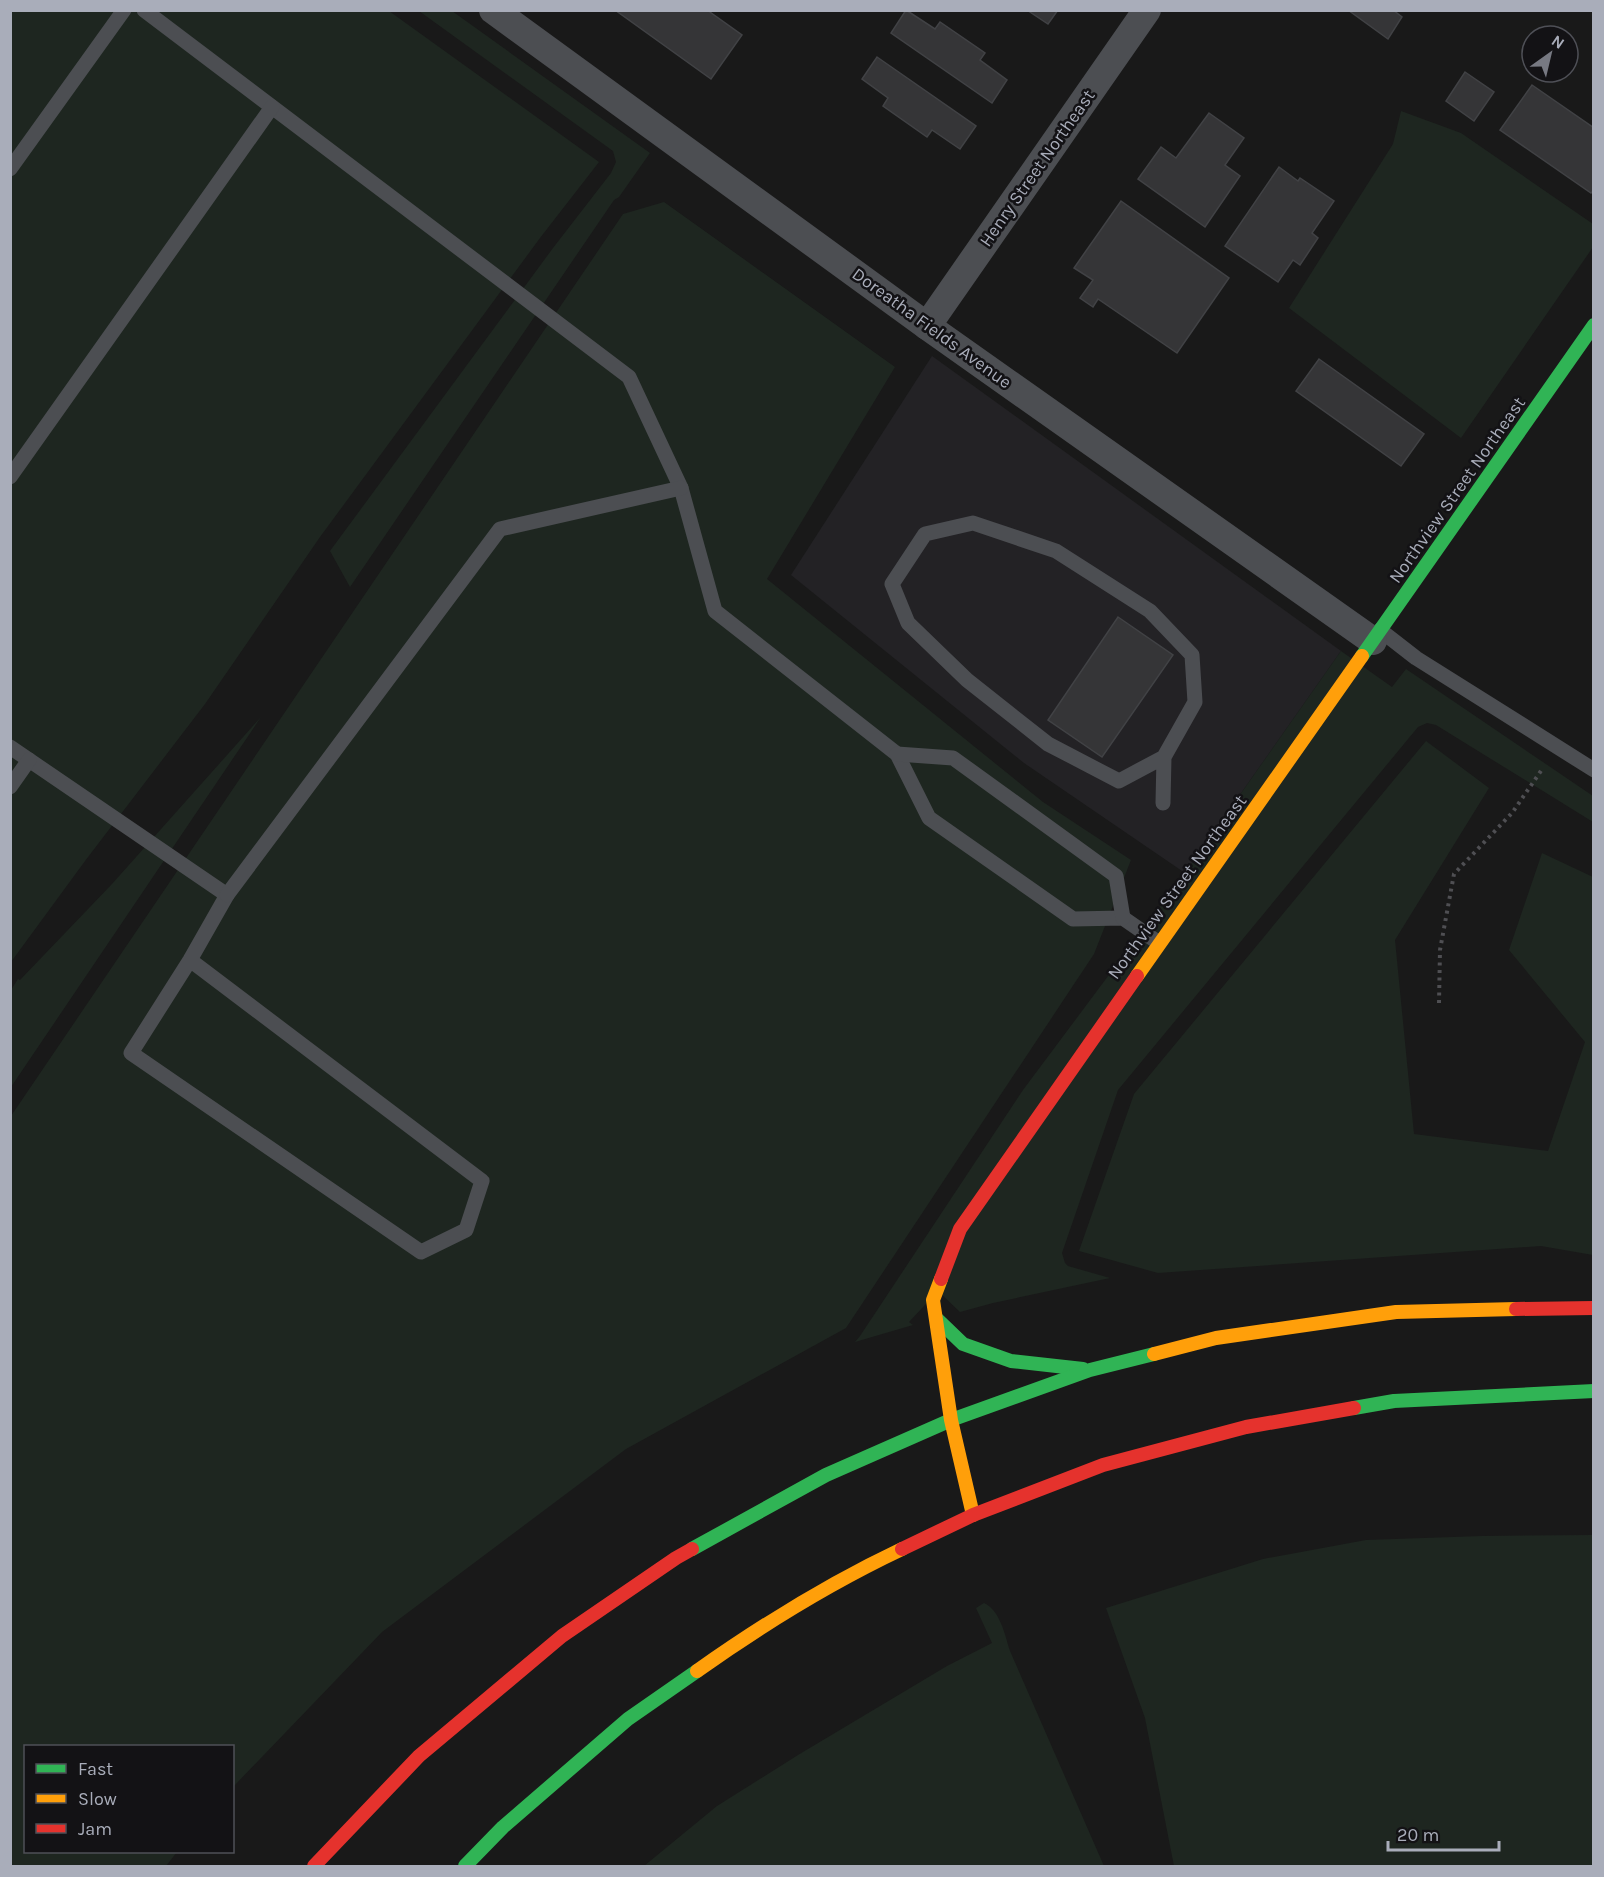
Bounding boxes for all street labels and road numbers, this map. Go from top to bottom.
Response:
street label: Henry Street Northeast [974,85,1100,251]
street label: Doreatha Fields Avenue [848,263,1016,393]
street label: Northview Street Northeast [1384,392,1530,587]
street label: Northview Street Northeast [1103,790,1251,984]

